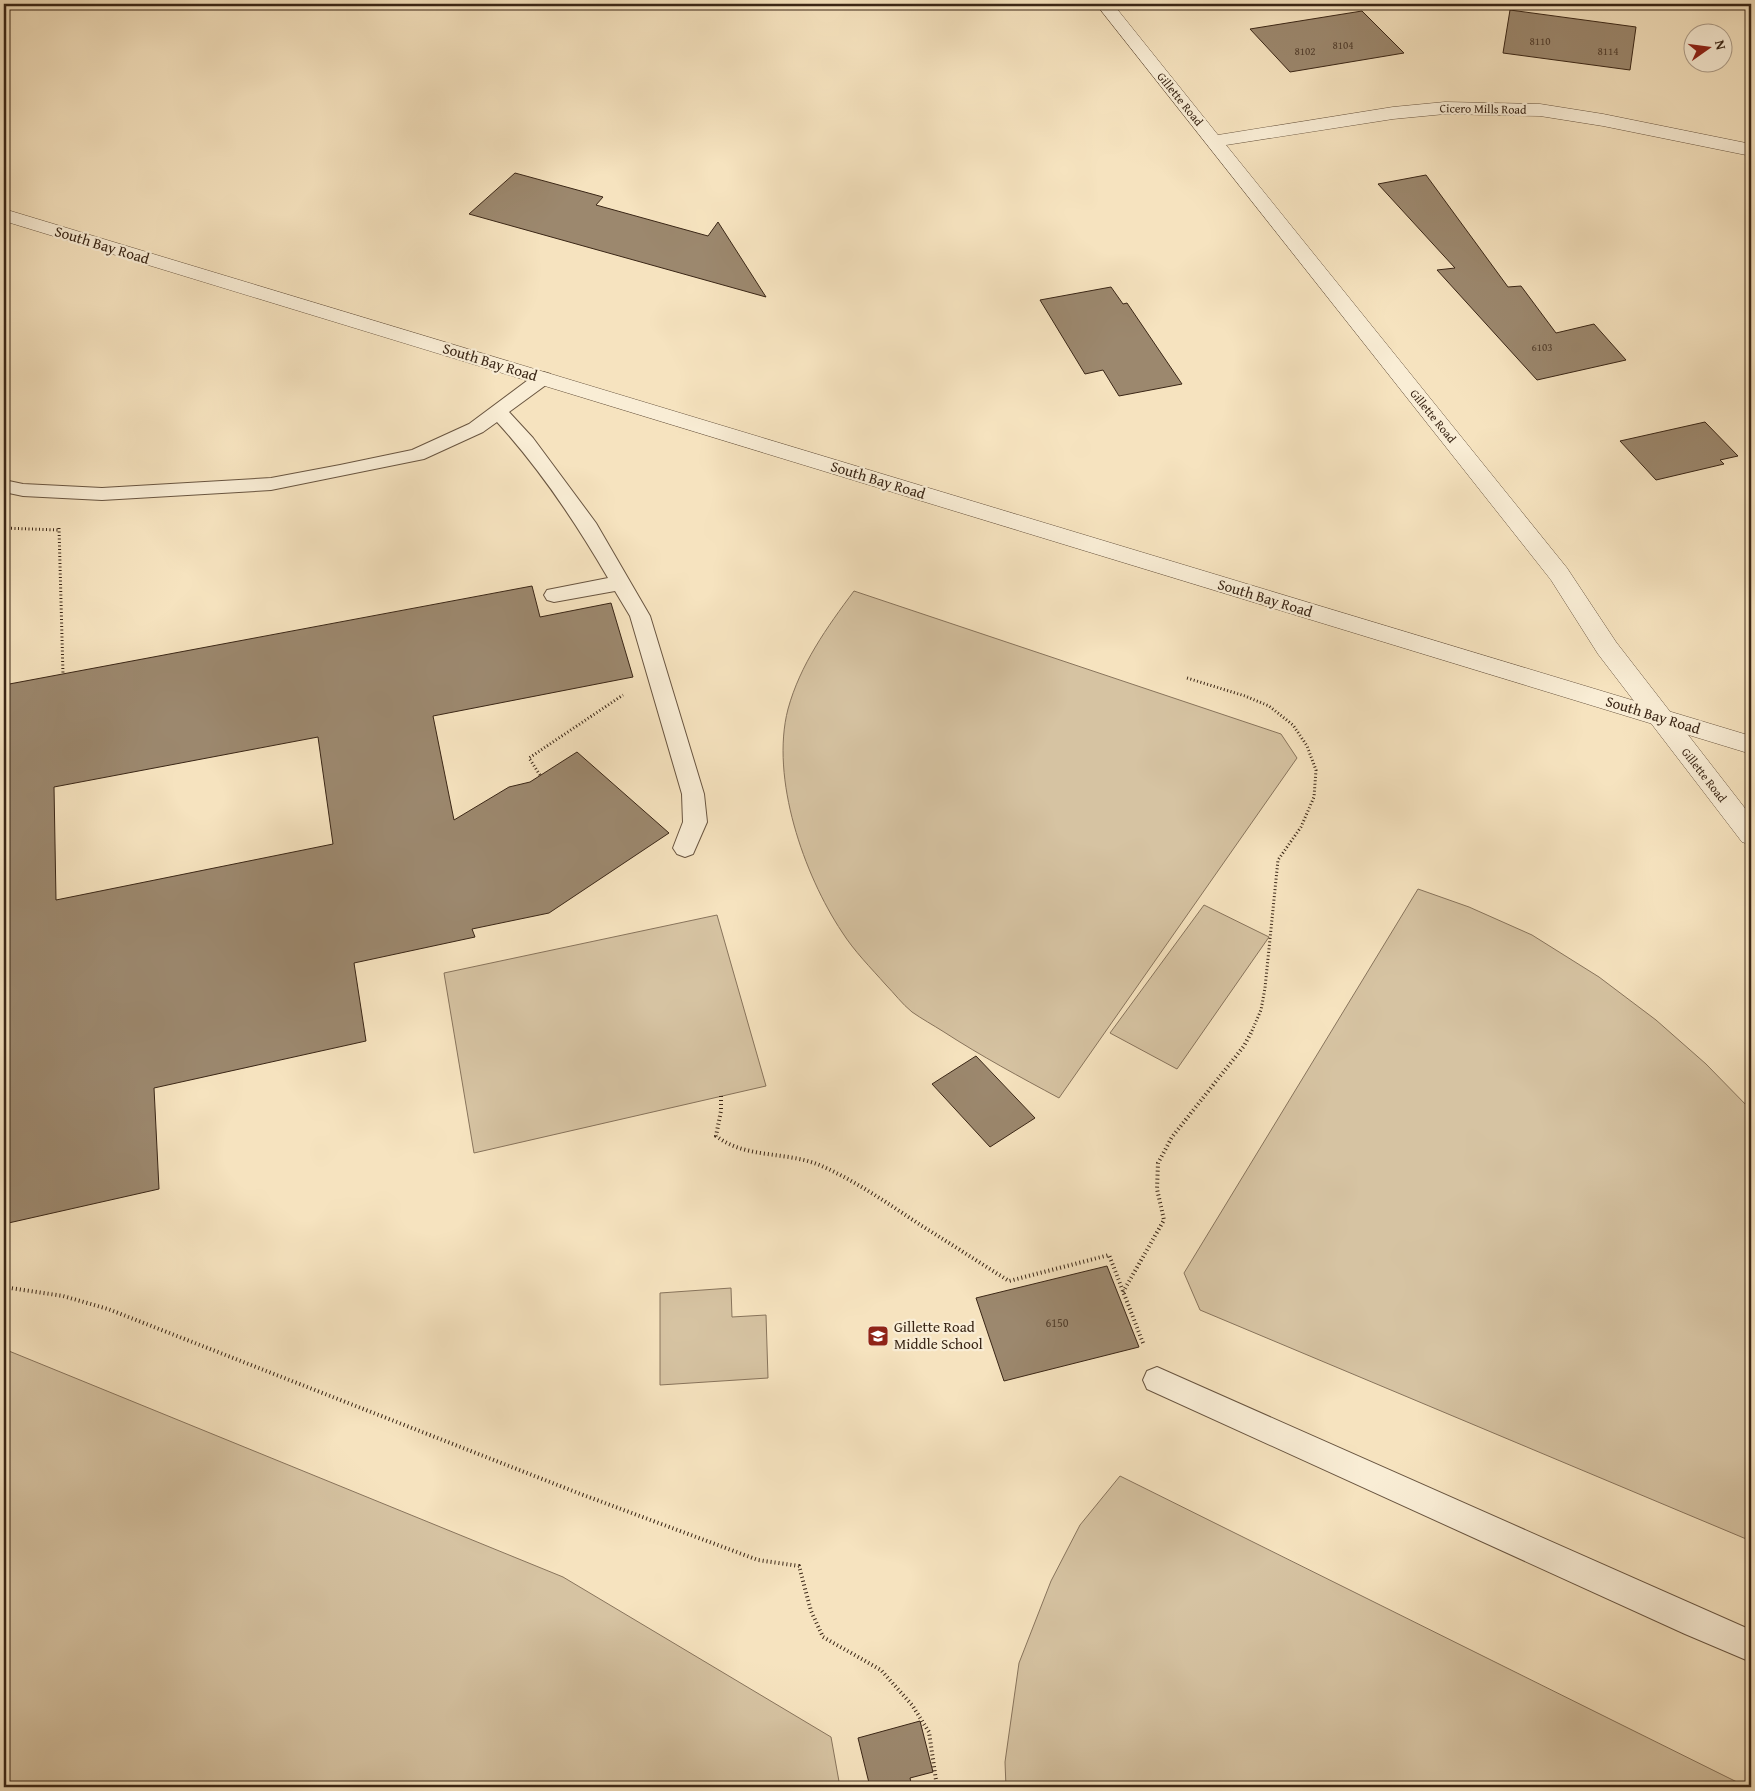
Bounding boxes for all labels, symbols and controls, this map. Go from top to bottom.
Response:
north arrow [1682,22,1732,72]
house number: 8110 [1529,33,1551,49]
house number: 8104 [1332,37,1354,53]
text: N [1710,38,1732,52]
house number: 8102 [1294,43,1316,59]
house number: 8114 [1597,43,1619,59]
street label: Gillette Road [1153,68,1208,130]
street label: Cicero Mills Road [1439,99,1527,118]
street label: South Bay Road [52,220,152,269]
street label: South Bay Road [440,337,540,386]
house number: 6103 [1531,339,1553,355]
street label: Gillette Road [1406,385,1461,447]
street label: South Bay Road [828,455,928,504]
street label: South Bay Road [1215,573,1315,622]
street label: South Bay Road [1603,690,1703,739]
street label: Gillette Road [1678,744,1731,806]
house number: 6150 [1045,1314,1069,1331]
place label: Gillette Road Middle School [894,1316,983,1354]
school or university icon: Gillette Road Middle School [866,1324,890,1348]

